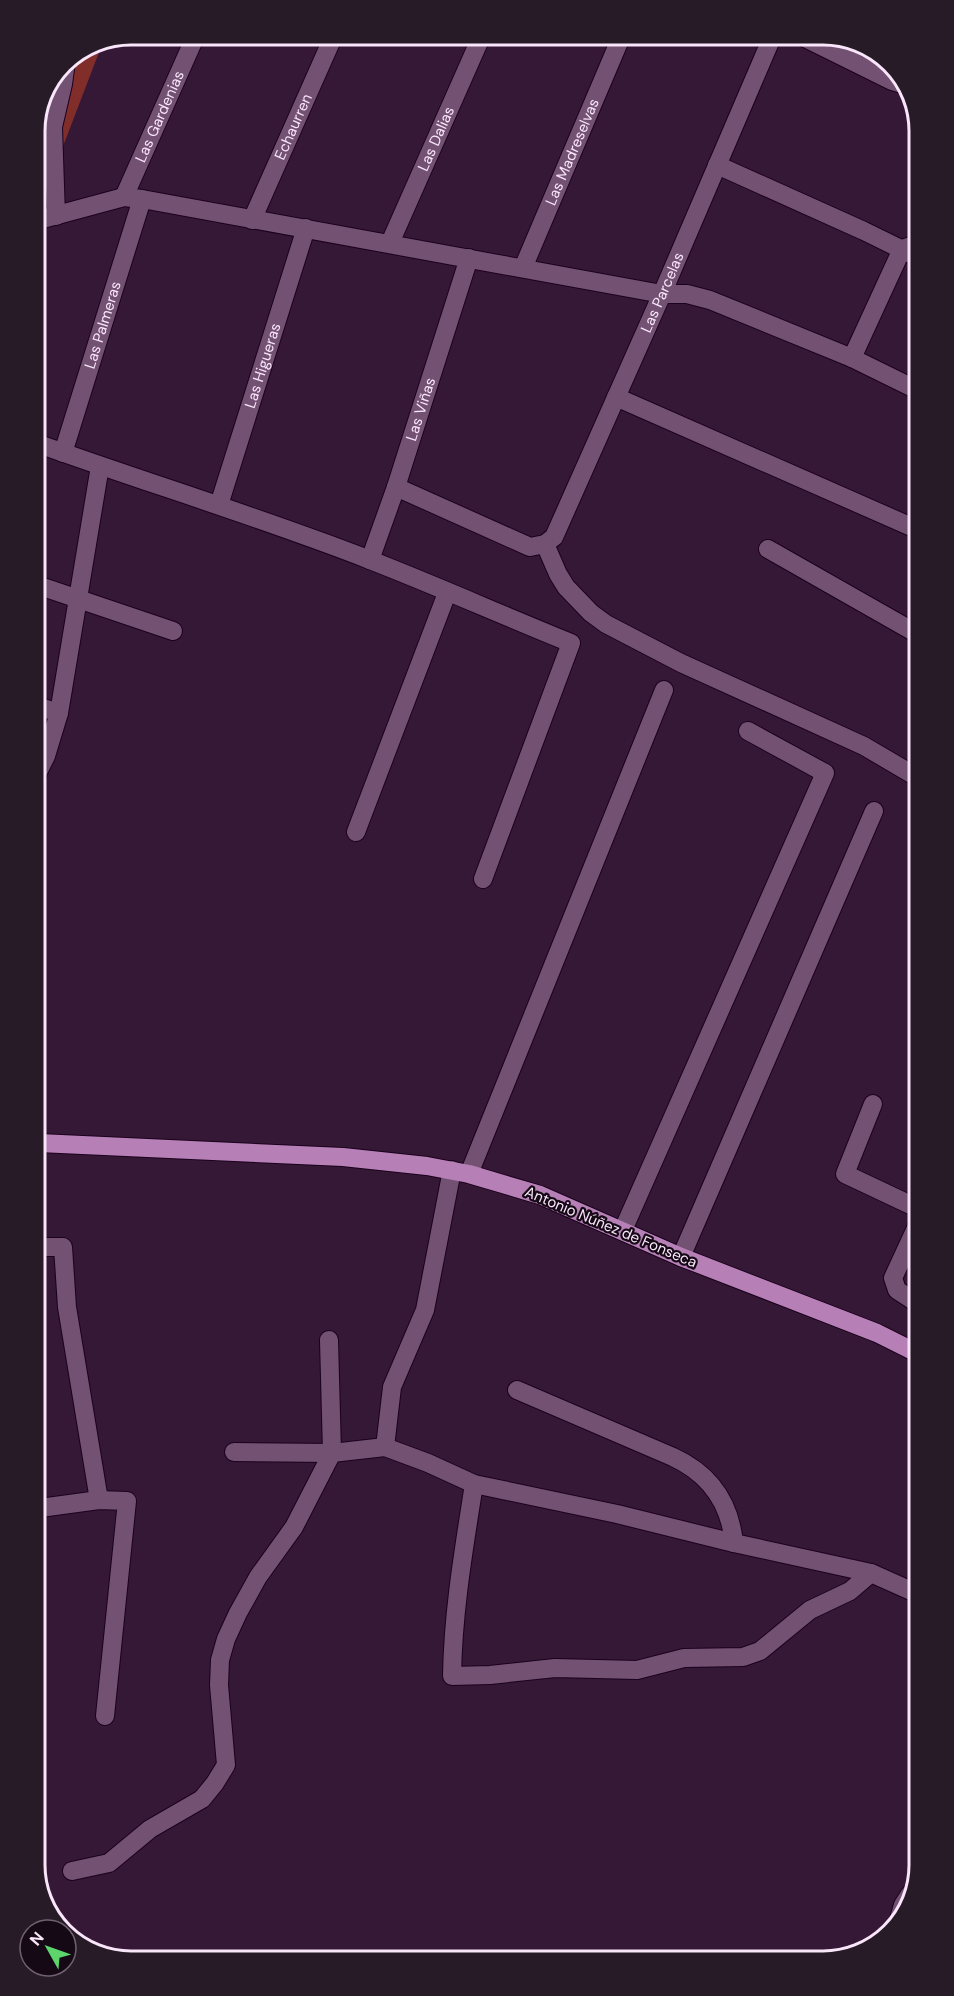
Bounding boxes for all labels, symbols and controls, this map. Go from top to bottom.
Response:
street label: Las Gardenias [131,68,189,166]
street label: Echaurren [270,90,317,163]
street label: Las Madreselvas [541,96,604,209]
street label: Las Dalias [413,103,459,174]
street label: Las Parcelas [636,249,689,336]
street label: Las Palmeras [80,279,126,371]
street label: Las Higueras [240,321,286,411]
street label: Las Viñas [401,375,440,444]
street label: Antonio Núñez de Fonseca [522,1182,700,1272]
north arrow [18,1918,78,1978]
text: N [25,1927,49,1950]

